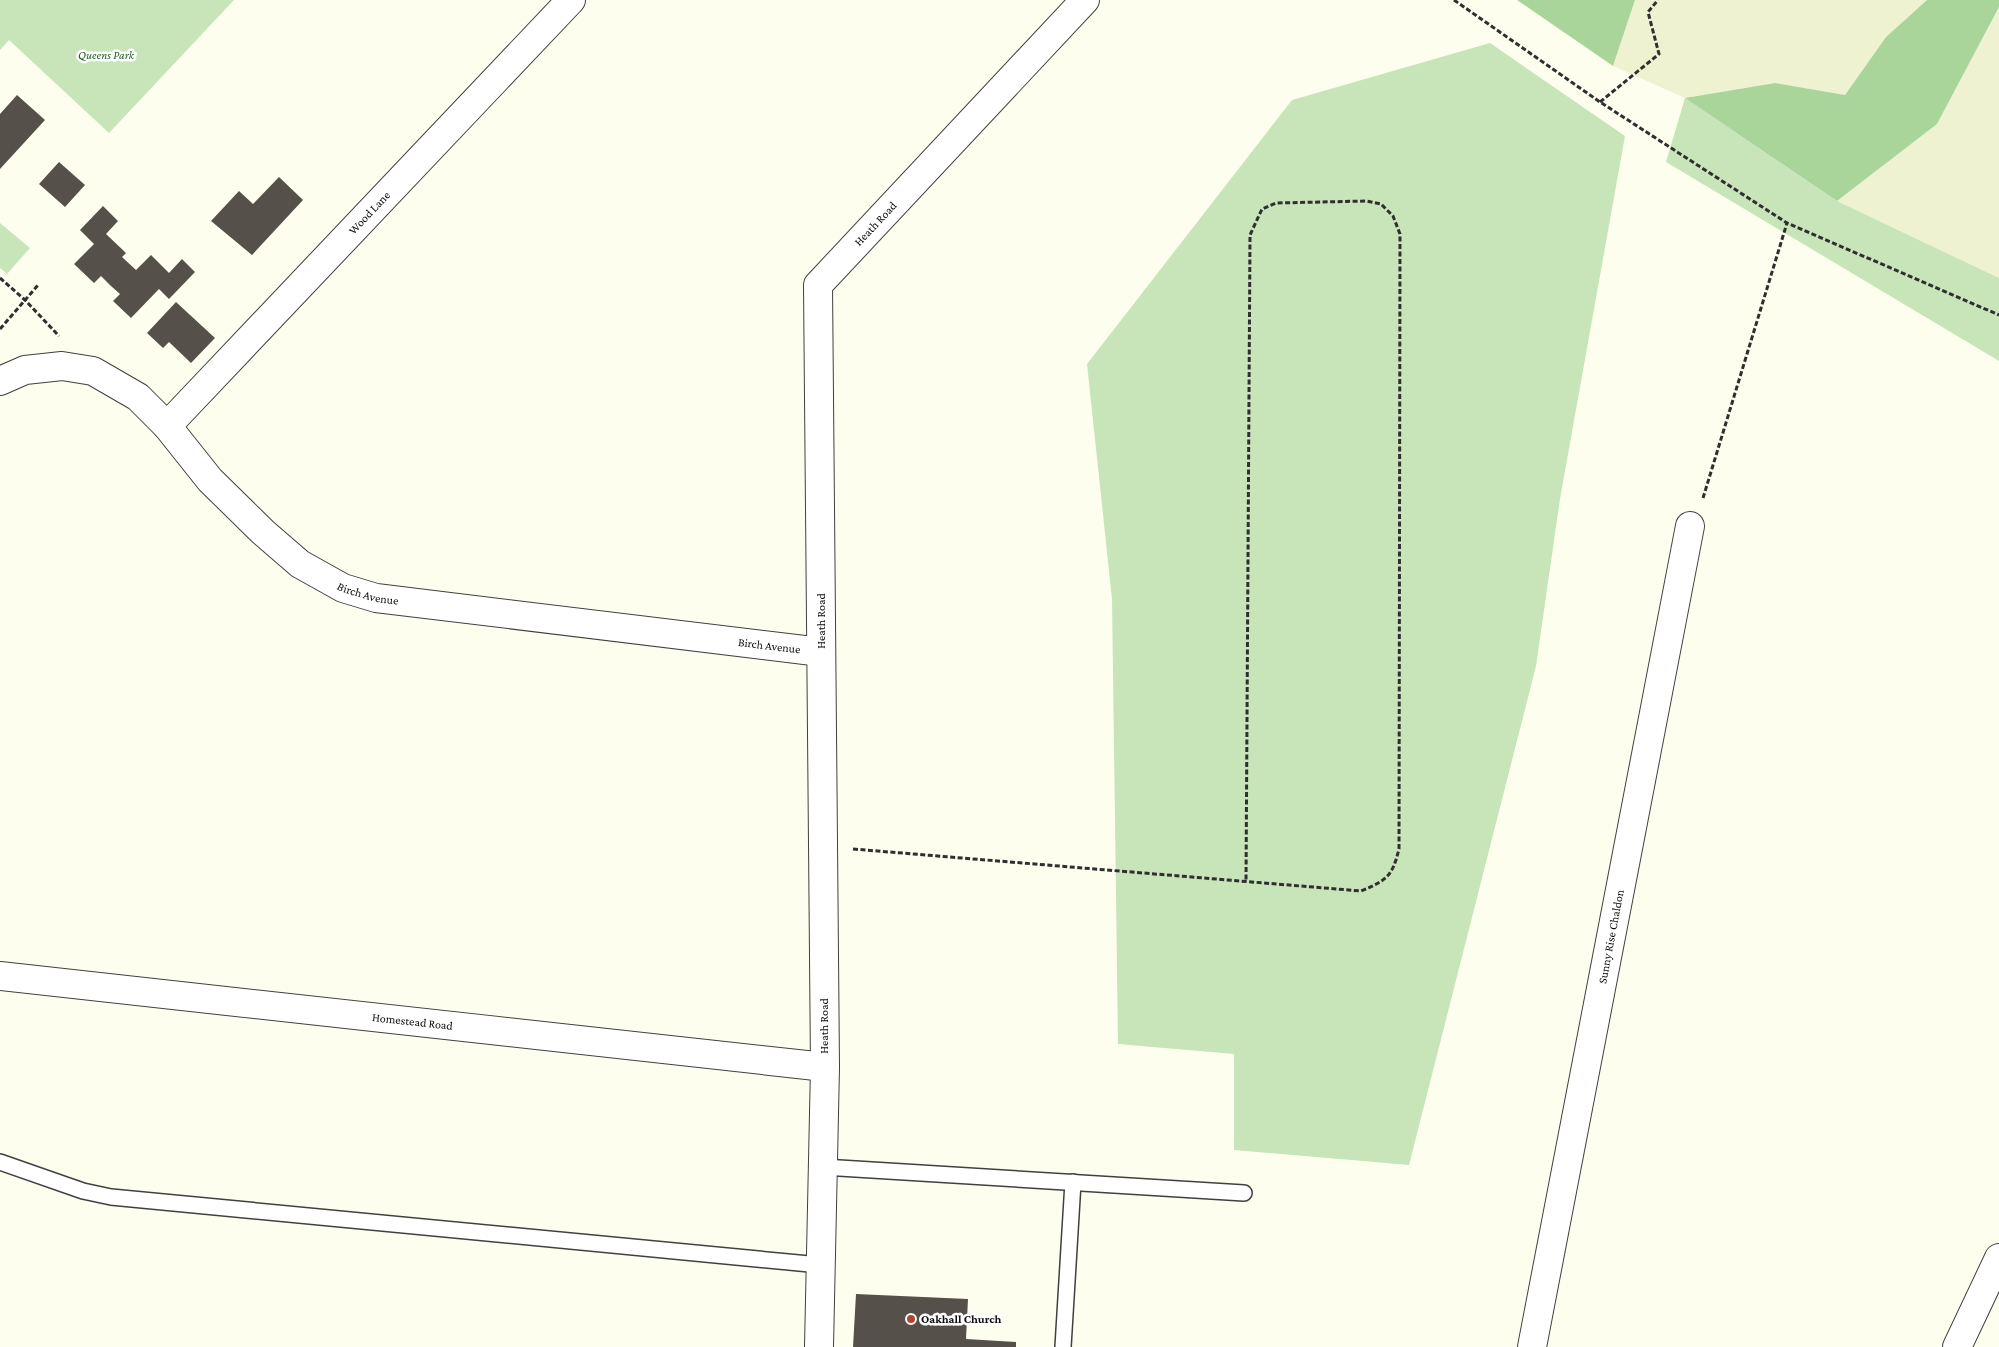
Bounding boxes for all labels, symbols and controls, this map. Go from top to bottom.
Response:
park label: Queens Park [78,48,135,62]
street label: Wood Lane [346,188,393,237]
street label: Heath Road [851,198,900,249]
street label: Birch Avenue [335,579,399,608]
street label: Heath Road [814,592,828,649]
street label: Birch Avenue [737,635,801,656]
street label: Sunny Rise Chaldon [1595,888,1627,985]
street label: Heath Road [817,997,831,1054]
street label: Homestead Road [371,1010,454,1033]
place label: Oakhall Church [921,1312,1001,1326]
marker: Oakhall Church [905,1313,917,1325]

